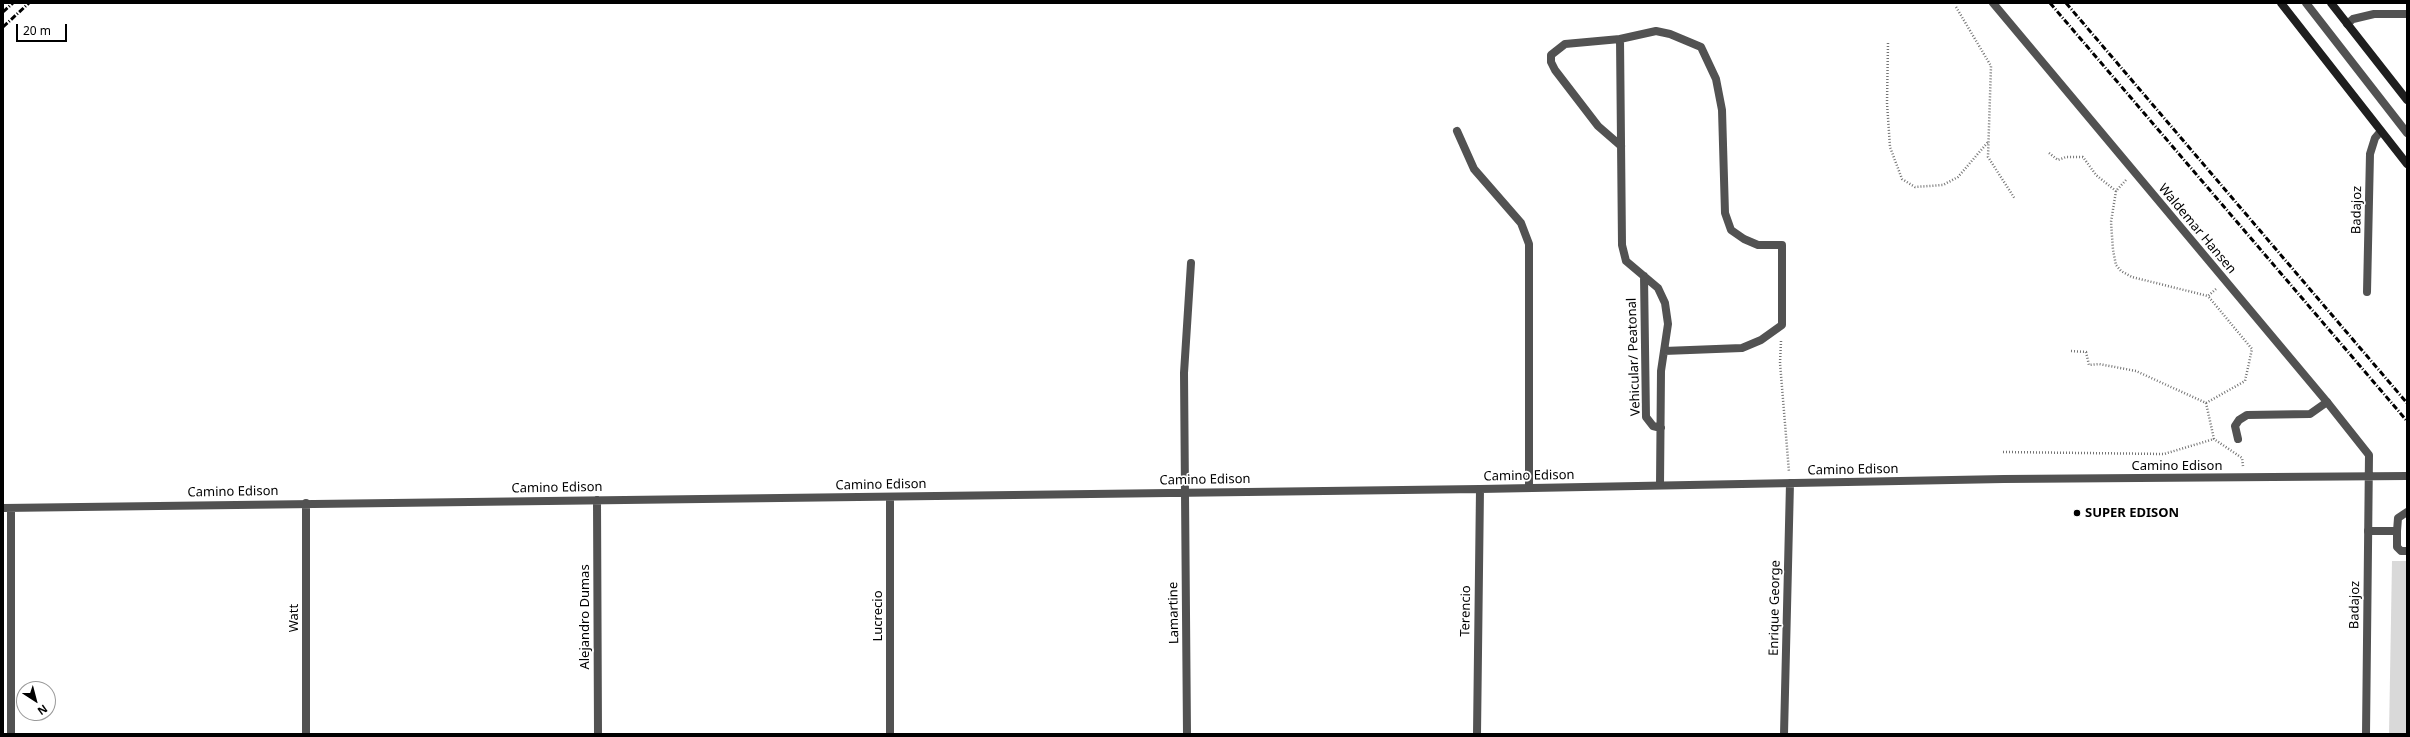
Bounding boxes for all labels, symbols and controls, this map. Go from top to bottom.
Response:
scale bar [18,16,69,42]
text: 20 m [23,22,51,39]
street label: Waldemar Hansen [2155,181,2239,277]
street label: Badajoz [2349,186,2365,234]
street label: Vehicular/ Peatonal [1624,298,1644,416]
street label: Camino Edison [2132,458,2222,474]
street label: Camino Edison [1807,461,1899,479]
street label: Camino Edison [1483,467,1575,485]
street label: Camino Edison [1159,471,1251,489]
street label: Camino Edison [835,476,927,494]
street label: Camino Edison [511,479,603,497]
street label: Camino Edison [187,483,279,501]
place label: SUPER EDISON [2085,505,2179,521]
marker: SUPER EDISON [2072,508,2082,518]
street label: Enrique George [1766,560,1784,656]
street label: Alejandro Dumas [577,564,593,670]
street label: Badajoz [2347,581,2363,629]
street label: Lamartine [1166,582,1182,644]
street label: Terencio [1458,585,1474,637]
street label: Lucrecio [870,591,886,641]
street label: Watt [286,604,302,632]
north arrow [16,681,56,721]
text: N [35,702,51,719]

